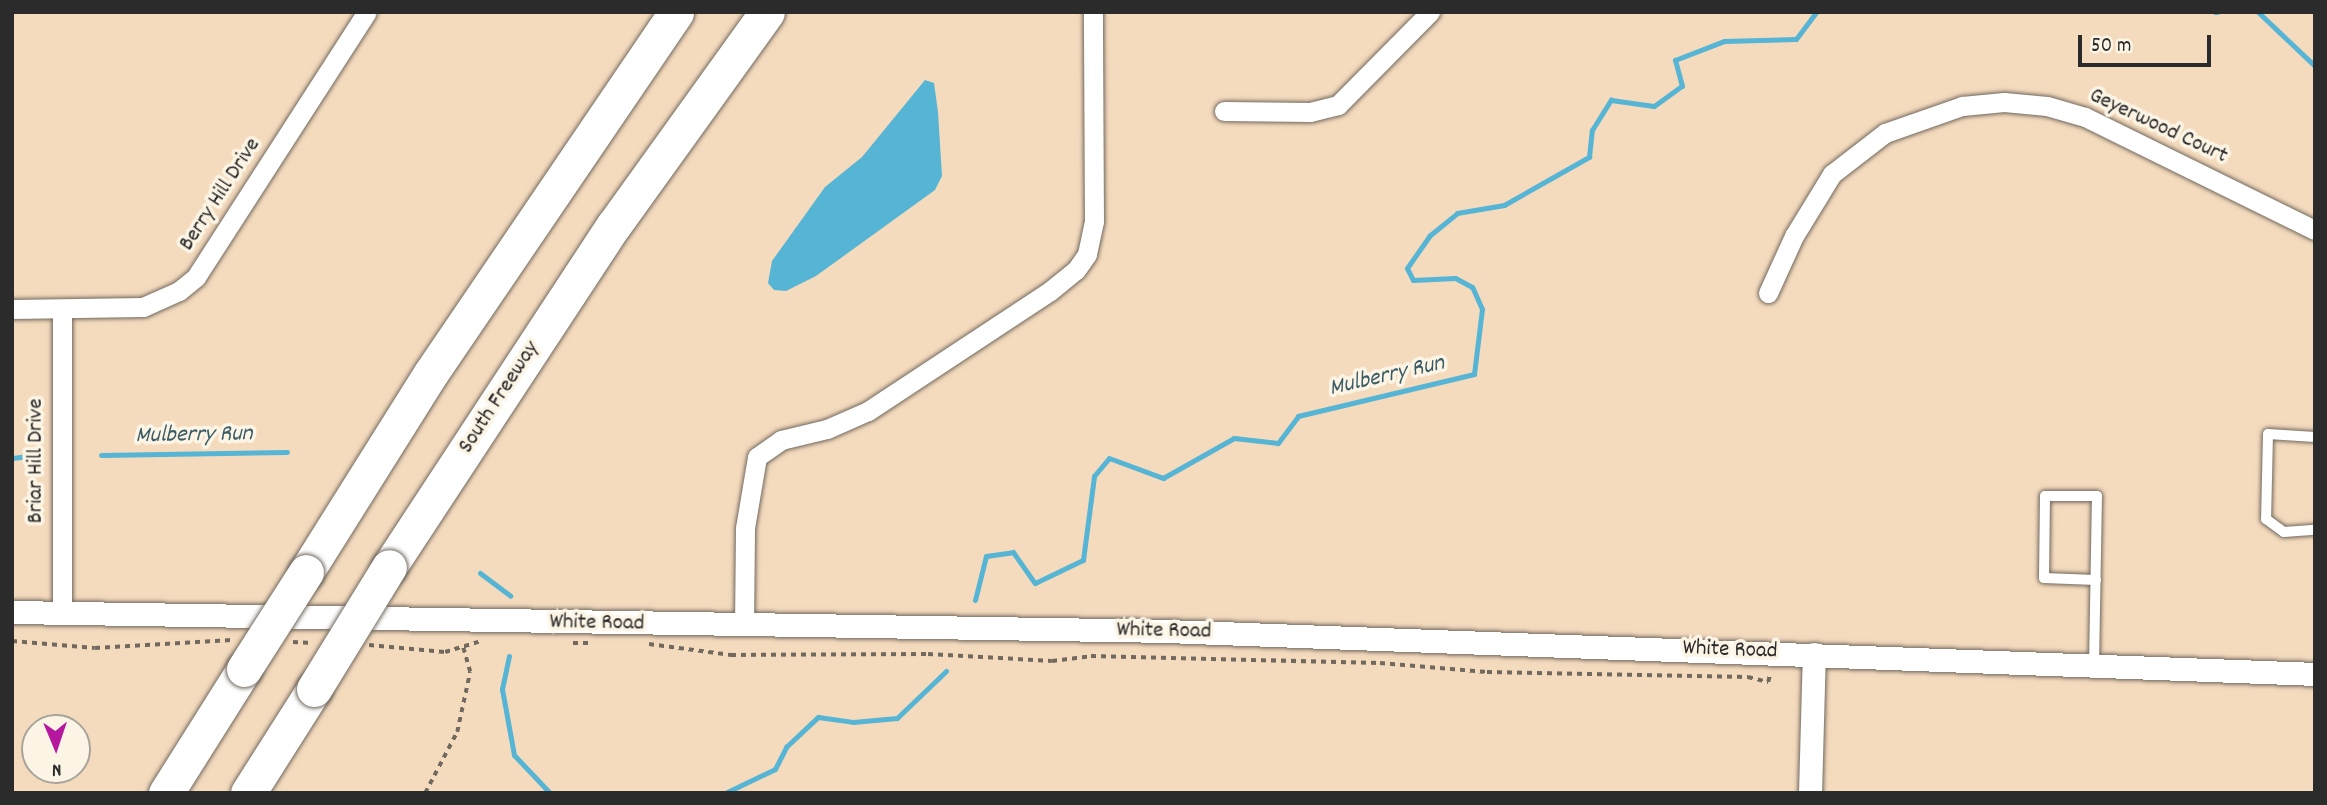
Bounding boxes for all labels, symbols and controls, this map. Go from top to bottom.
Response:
scale bar [2082,21,2215,65]
text: 50 m [2091,32,2131,62]
street label: Geyerwood Court [2084,83,2232,171]
street label: Berry Hill Drive [174,133,268,257]
street label: South Freeway [453,337,547,459]
water label: Mulberry Run [1327,350,1447,404]
street label: Briar Hill Drive [23,399,51,523]
water label: Mulberry Run [135,421,253,451]
street label: White Road [549,609,645,639]
street label: White Road [1116,617,1212,647]
street label: White Road [1682,636,1778,666]
north arrow [21,714,91,784]
text: N [52,755,62,782]

